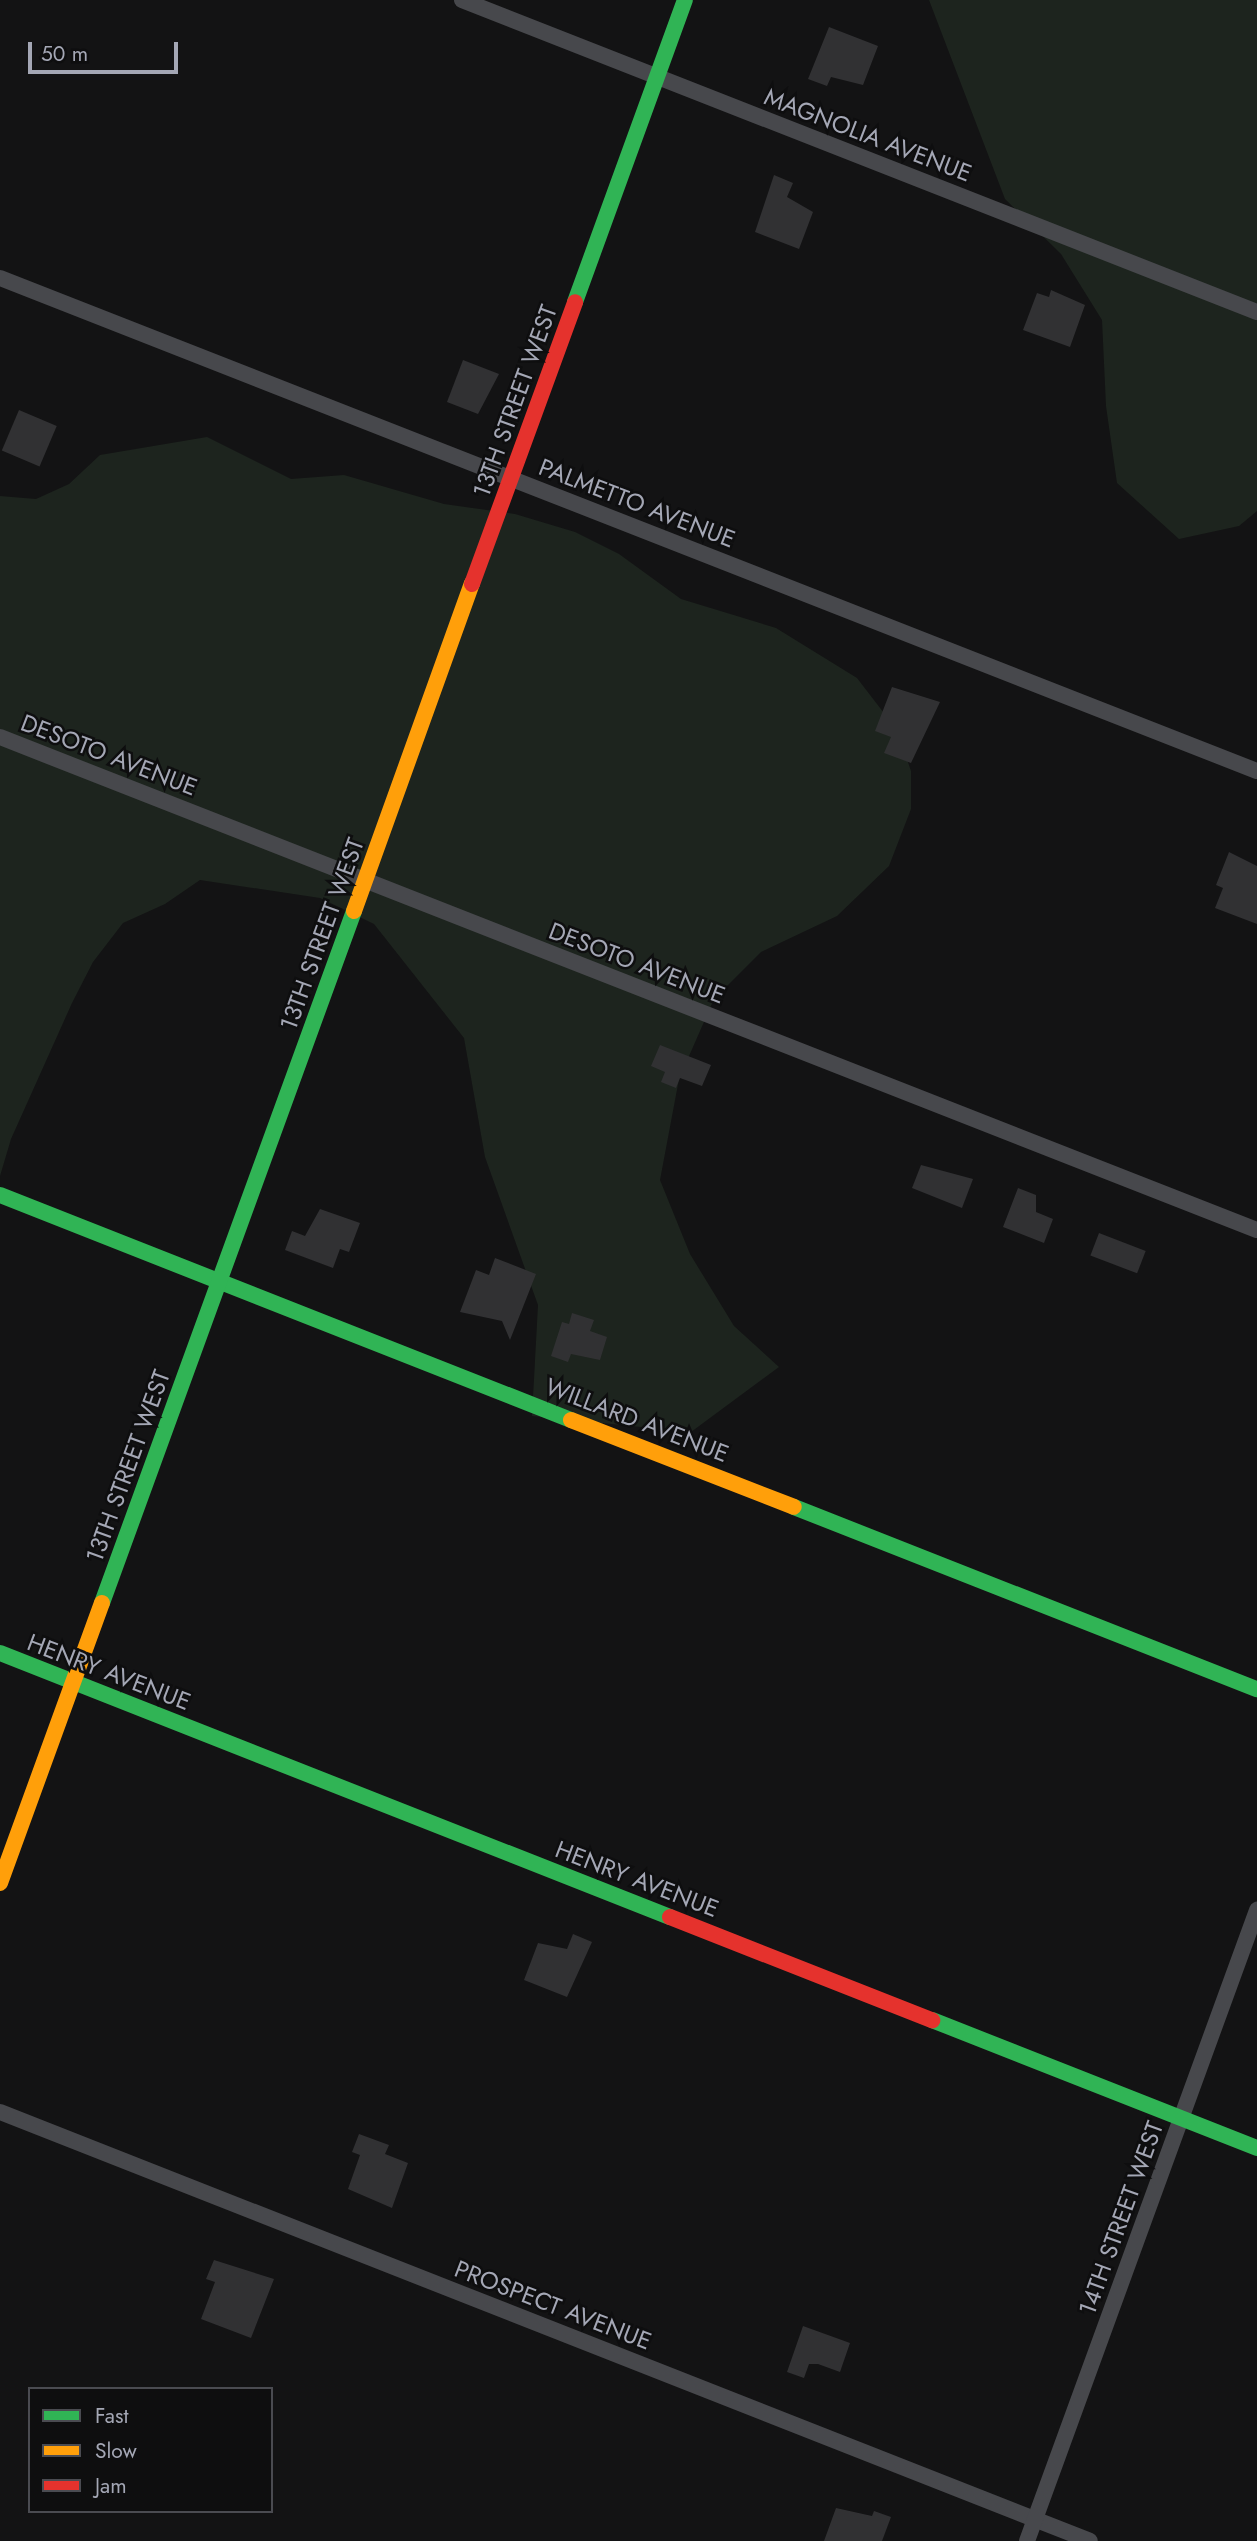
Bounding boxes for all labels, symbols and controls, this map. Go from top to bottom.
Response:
scale bar [32,28,182,72]
text: 50 m [41,39,88,69]
street label: MAGNOLIA AVENUE [760,82,976,188]
street label: 13TH STREET WEST [467,301,563,501]
street label: PALMETTO AVENUE [535,452,739,554]
street label: DESOTO AVENUE [17,708,201,802]
street label: 13TH STREET WEST [274,834,370,1034]
street label: DESOTO AVENUE [545,916,729,1010]
street label: 13TH STREET WEST [80,1366,176,1566]
street label: WILLARD AVENUE [541,1372,733,1468]
street label: HENRY AVENUE [23,1628,195,1716]
street label: HENRY AVENUE [551,1835,723,1923]
street label: 14TH STREET WEST [1073,2117,1169,2319]
street label: PROSPECT AVENUE [451,2254,655,2356]
legend [28,2387,273,2513]
text: Fast [95,2401,128,2431]
text: Slow [95,2436,137,2466]
text: Jam [95,2471,127,2501]

